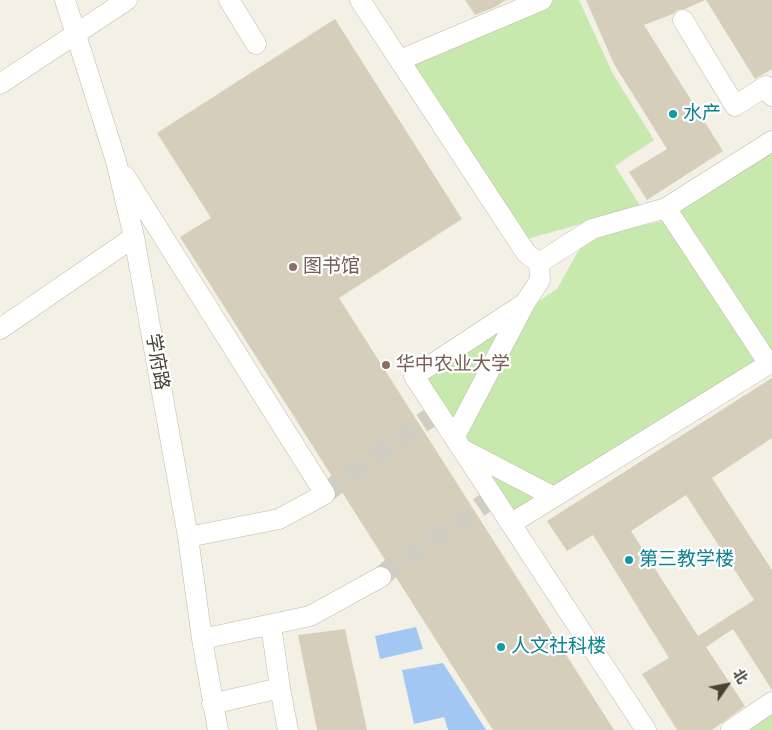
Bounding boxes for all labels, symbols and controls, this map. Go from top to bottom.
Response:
place label: 水产 [683,103,721,125]
marker: 水产 [667,108,679,120]
place label: 图书馆 [303,256,360,278]
marker: 图书馆 [287,261,299,273]
street label: 学府路 [141,332,173,392]
place label: 华中农业大学 [396,354,510,376]
marker: 华中农业大学 [380,359,392,371]
place label: 第三教学楼 [639,549,734,571]
marker: 第三教学楼 [623,554,635,566]
place label: 人文社科楼 [511,636,606,658]
marker: 人文社科楼 [495,641,507,653]
north arrow [702,660,752,710]
text: 北 [729,666,751,687]

